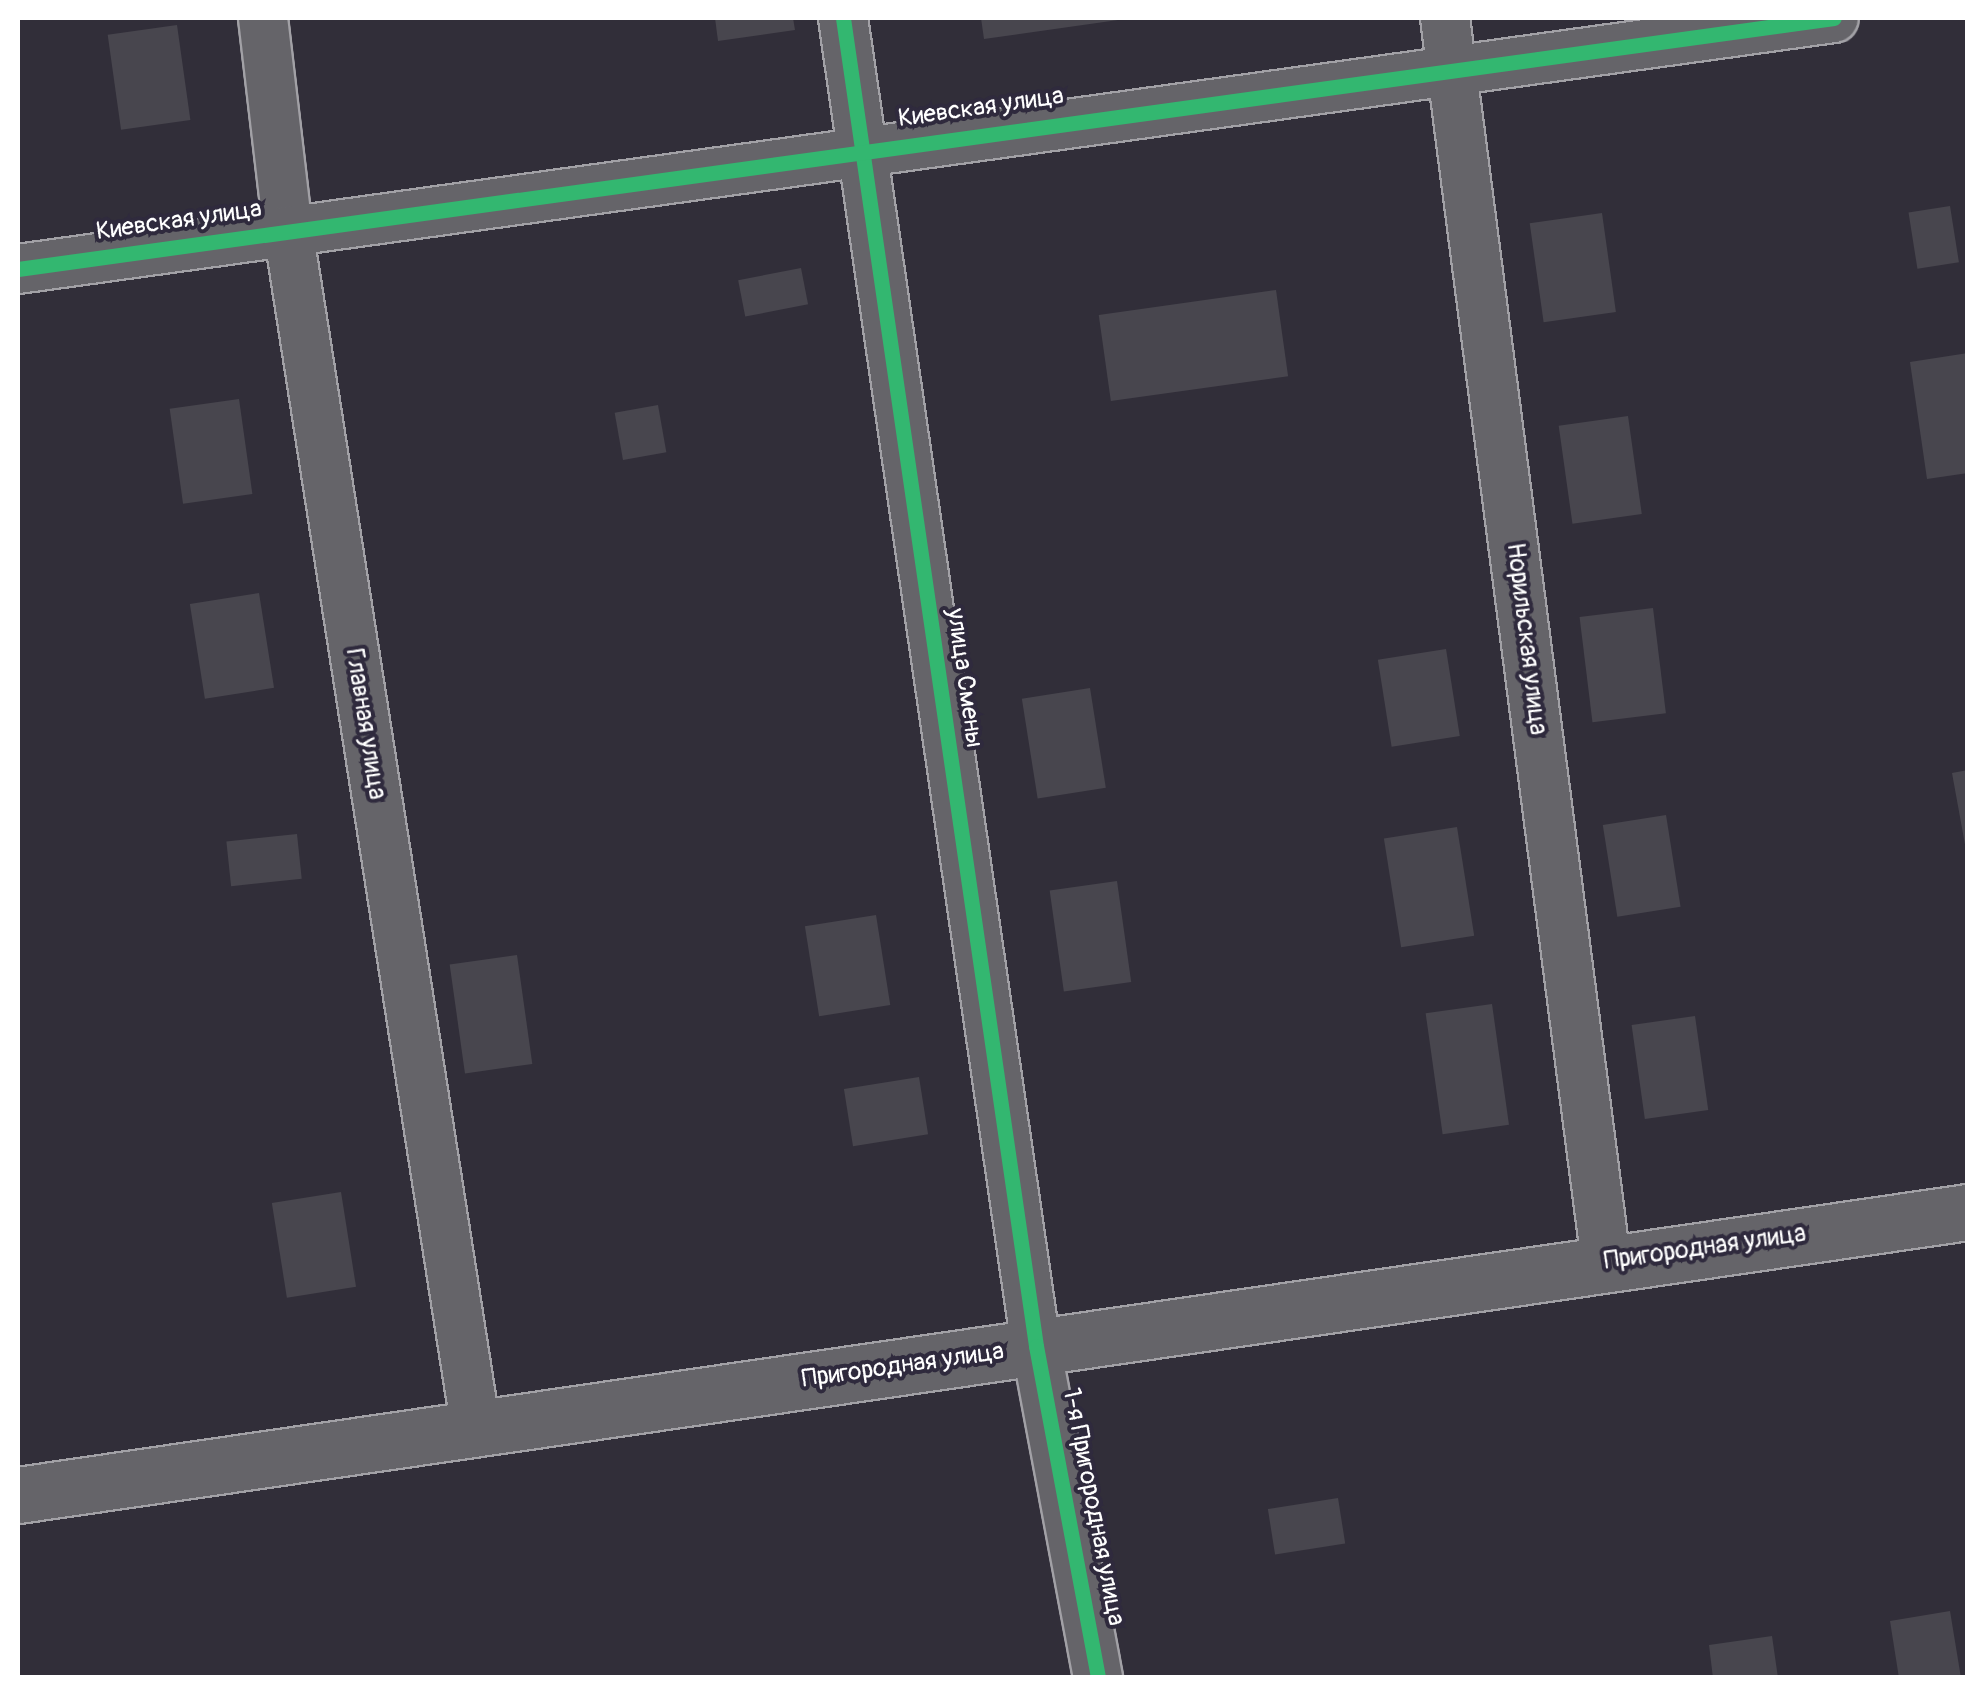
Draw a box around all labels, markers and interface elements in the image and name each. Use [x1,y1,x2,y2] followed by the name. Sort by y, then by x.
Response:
[896,82,1066,134] street label: Киевская улица
[94,195,264,247] street label: Киевская улица
[1499,541,1553,737] street label: Норильская улица
[939,606,989,750] street label: улица Смены
[338,646,392,802] street label: Главная улица
[1602,1219,1808,1277] street label: Пригородная улица
[800,1337,1006,1395] street label: Пригородная улица
[1055,1386,1131,1628] street label: 1-я Пригородная улица

